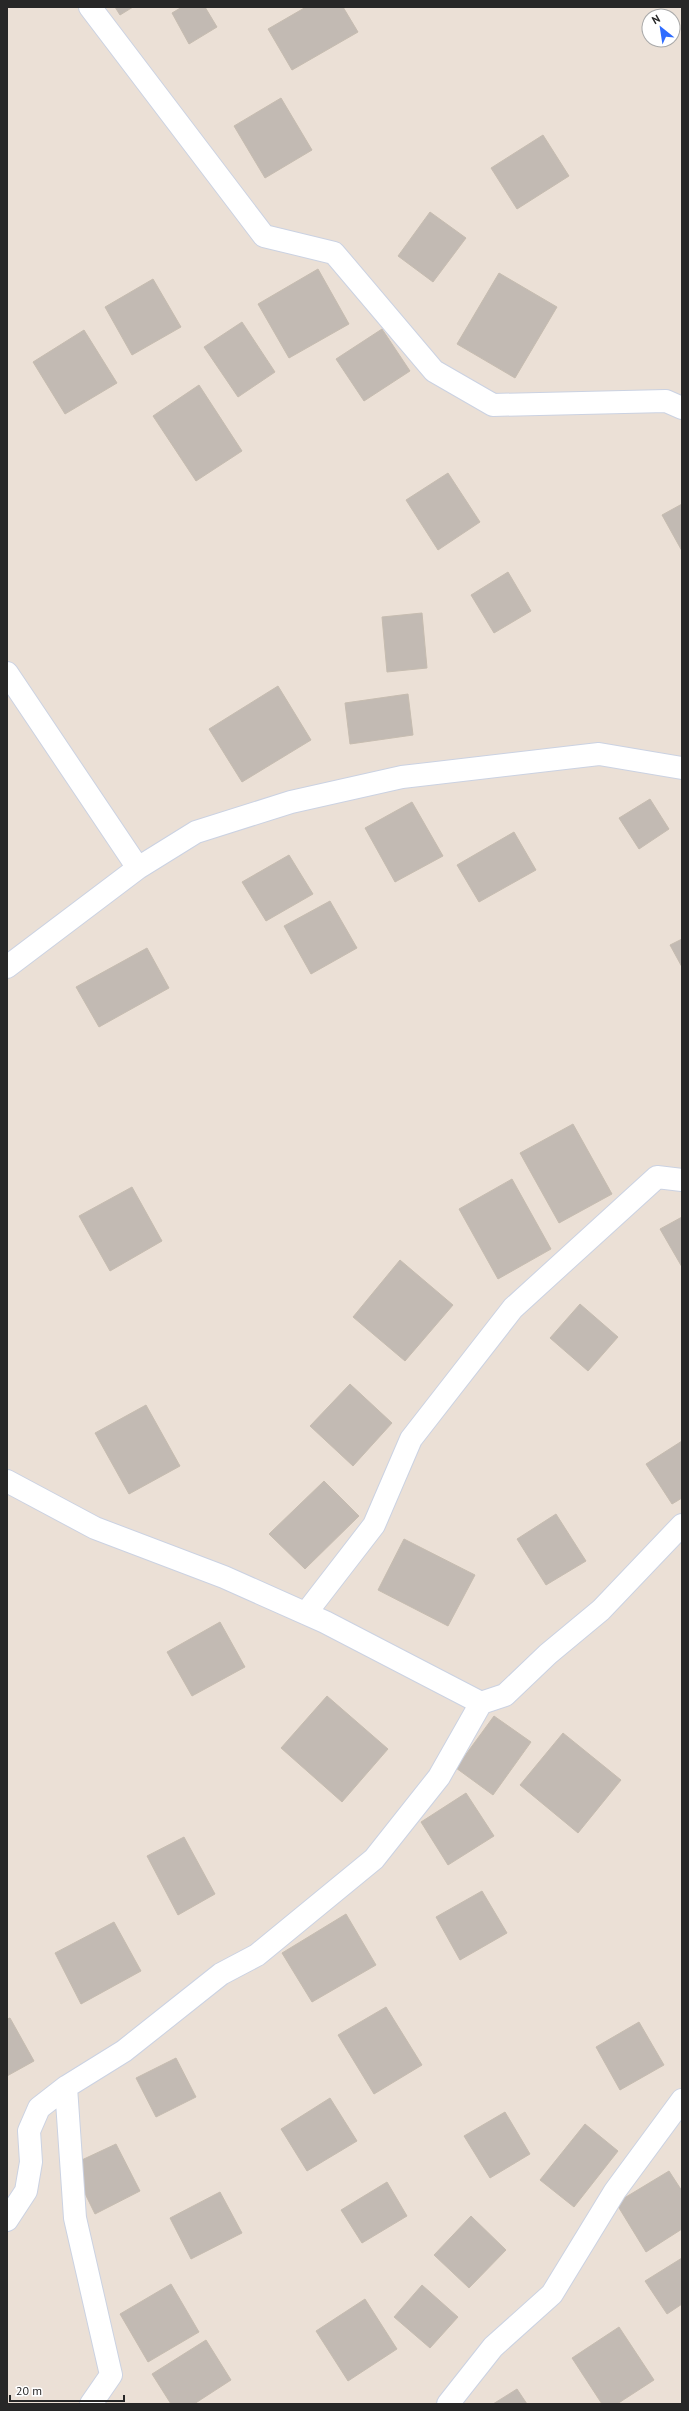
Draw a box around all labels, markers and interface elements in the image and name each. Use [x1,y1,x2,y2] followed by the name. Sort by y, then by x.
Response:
[641,8,681,48] north arrow
[649,11,663,27] text: N
[10,2377,124,2403] scale bar
[16,2383,42,2398] text: 20 m

